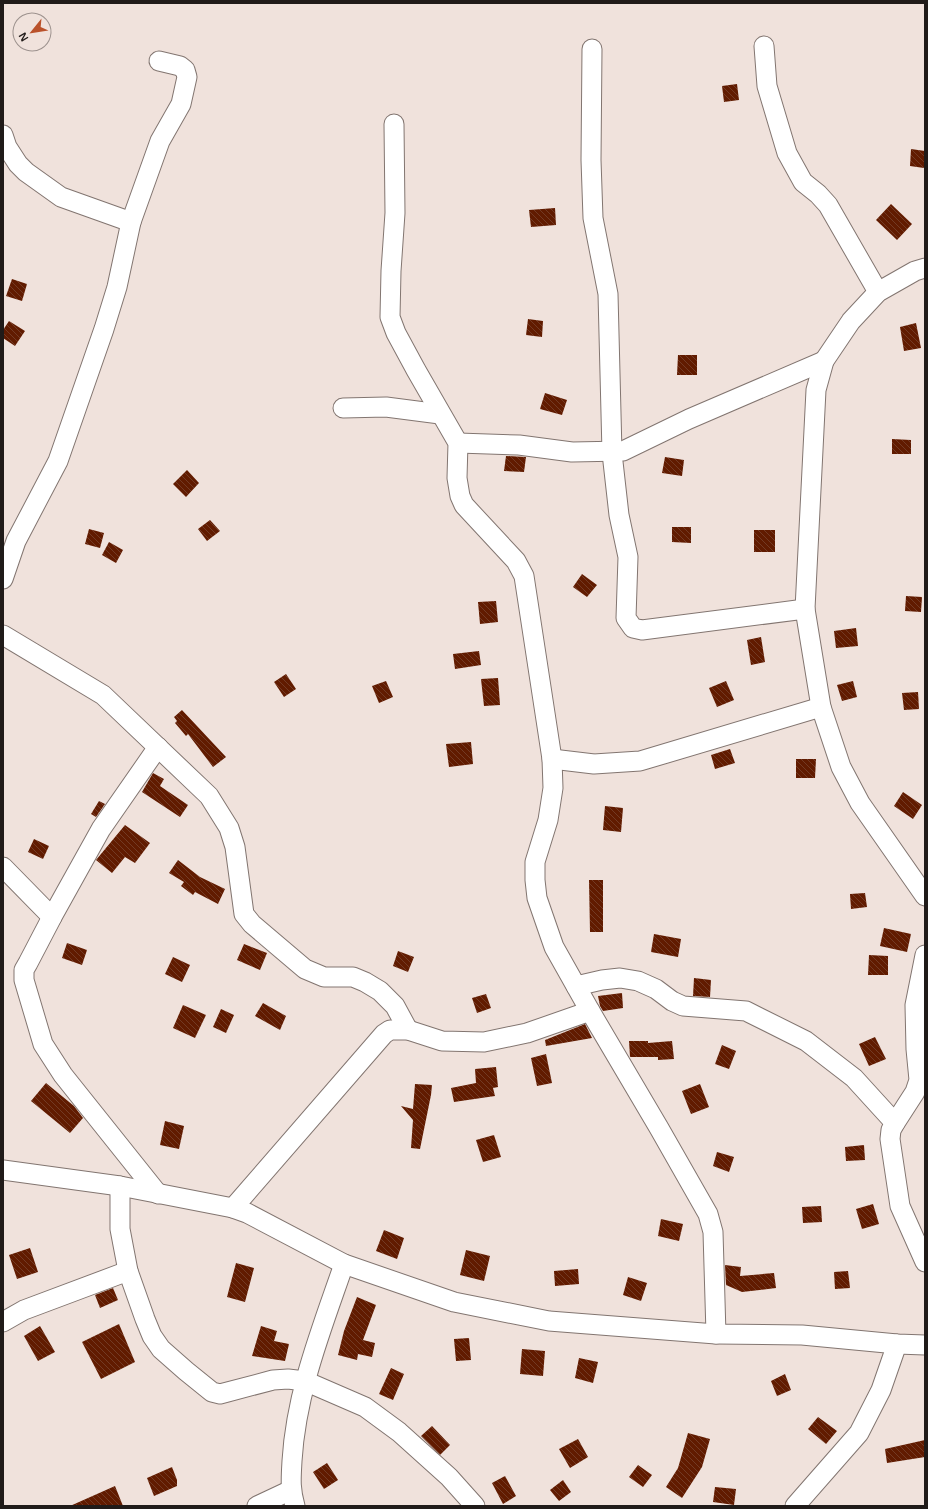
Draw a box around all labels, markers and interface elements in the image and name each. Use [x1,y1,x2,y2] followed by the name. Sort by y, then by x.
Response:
[12,12,52,52] north arrow
[16,31,31,43] text: N

